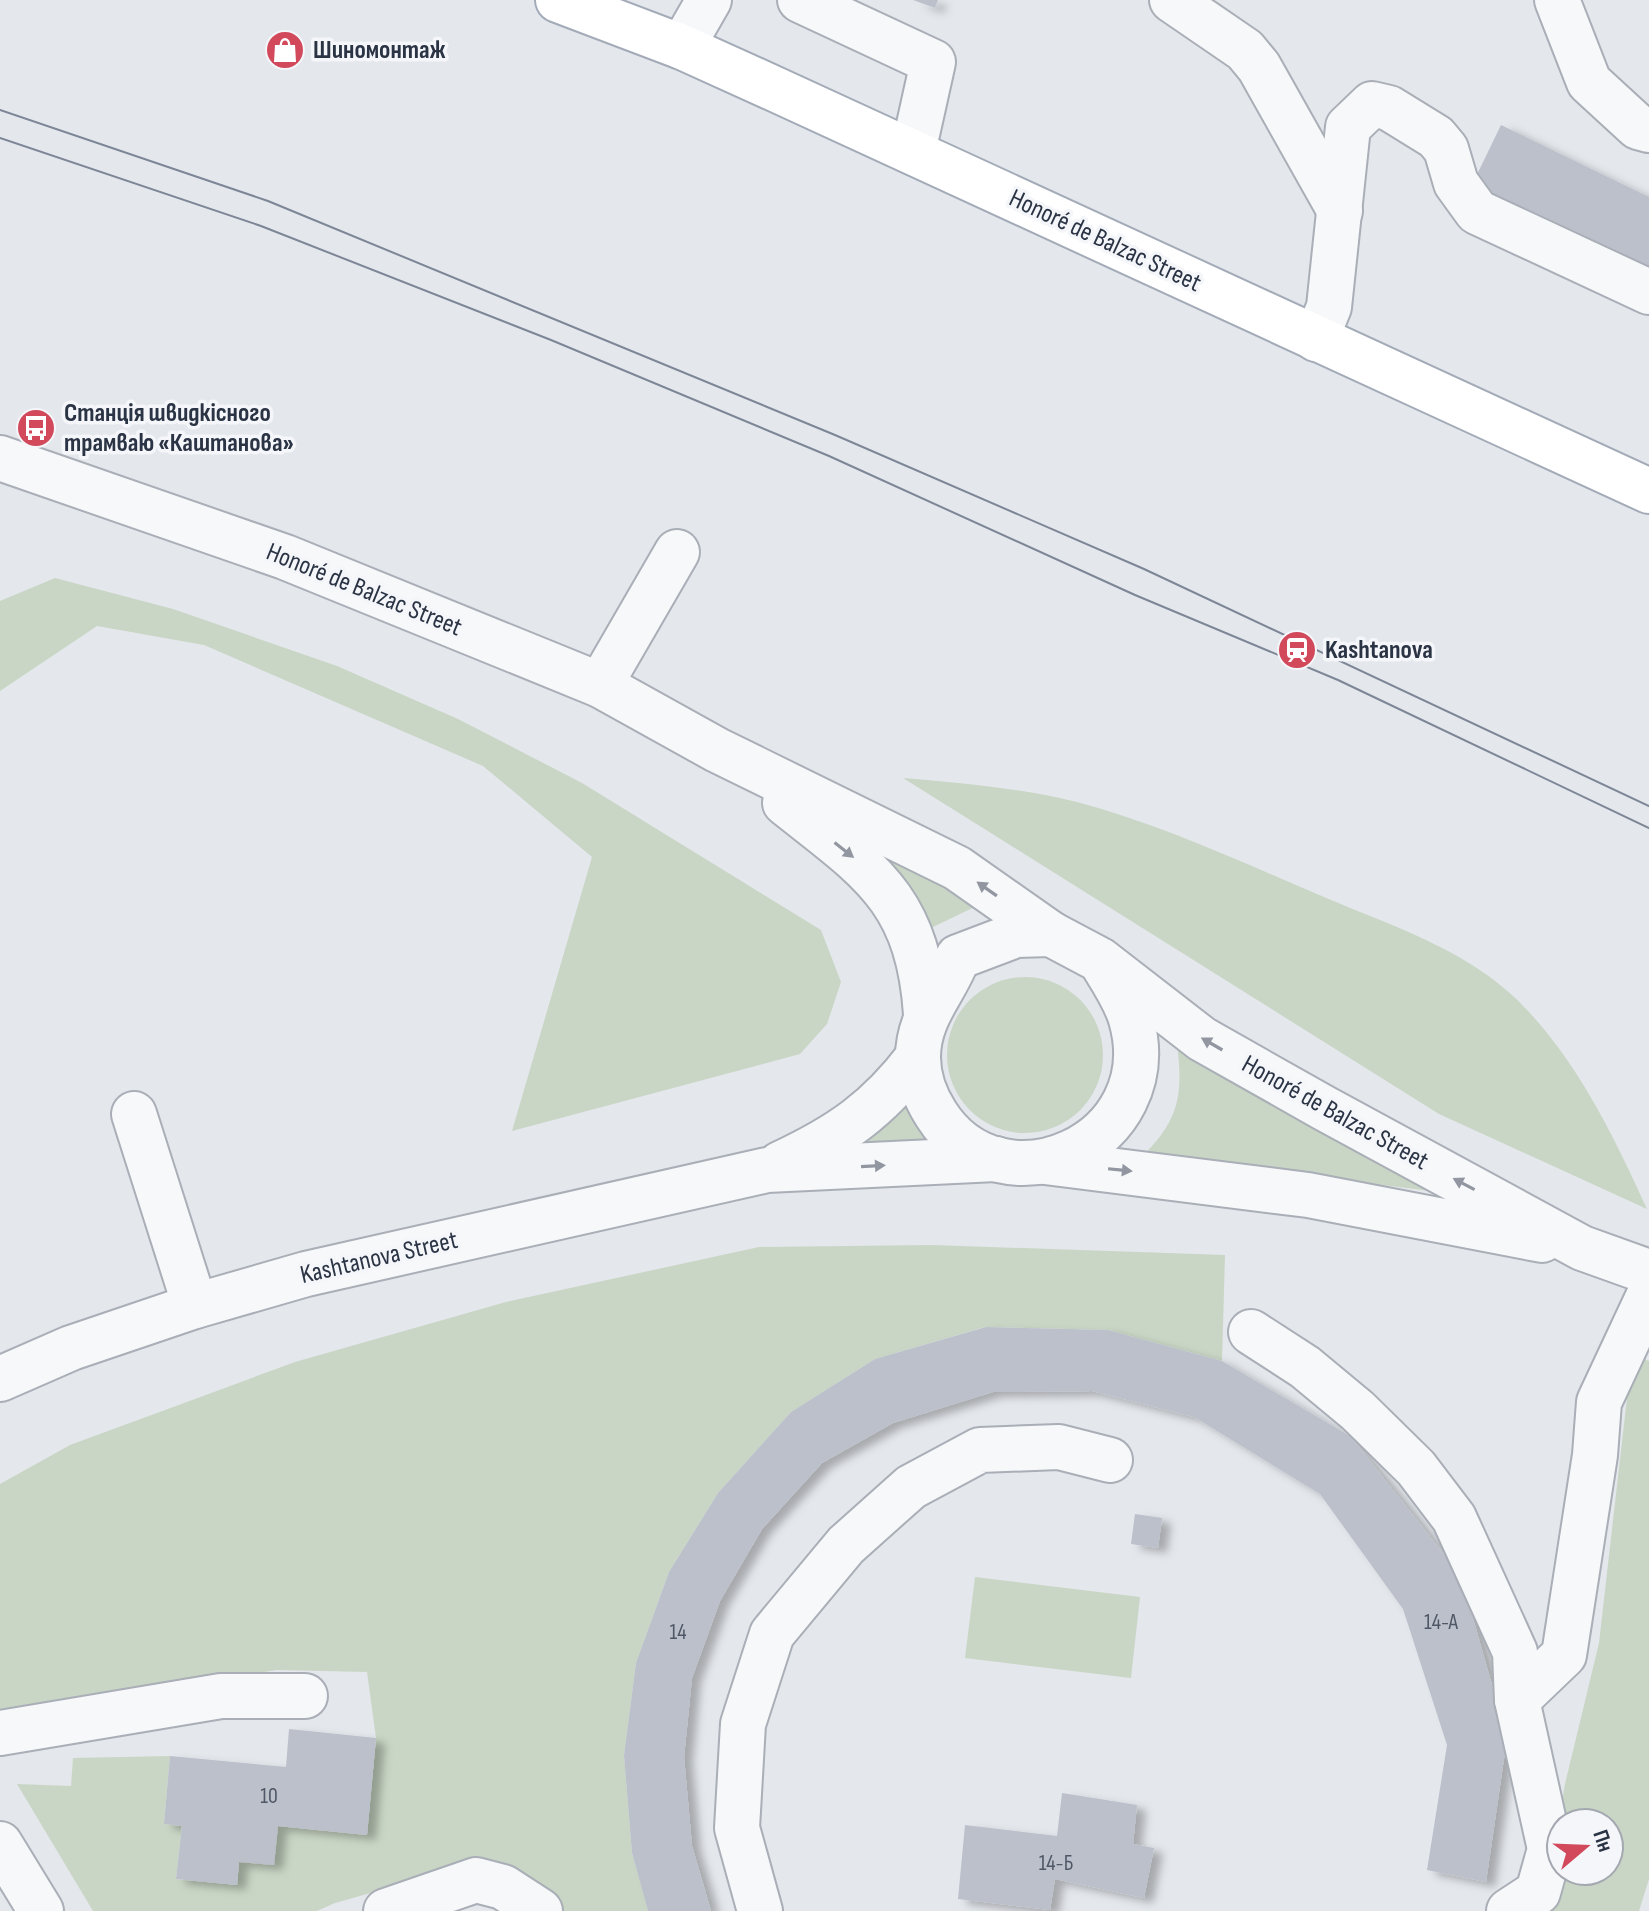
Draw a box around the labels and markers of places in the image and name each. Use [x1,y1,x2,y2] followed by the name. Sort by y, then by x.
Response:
[264,29,306,71] shop icon: Шиномонтаж
[313,35,446,66] place label: Шиномонтаж
[64,398,294,459] place label: Станція швидкісного трамваю «Каштанова»
[15,407,57,449] bus stop icon: Станція швидкісного трамваю «Каштанова»
[1276,629,1318,671] station icon: Kashtanova
[1325,635,1433,666] place label: Kashtanova

